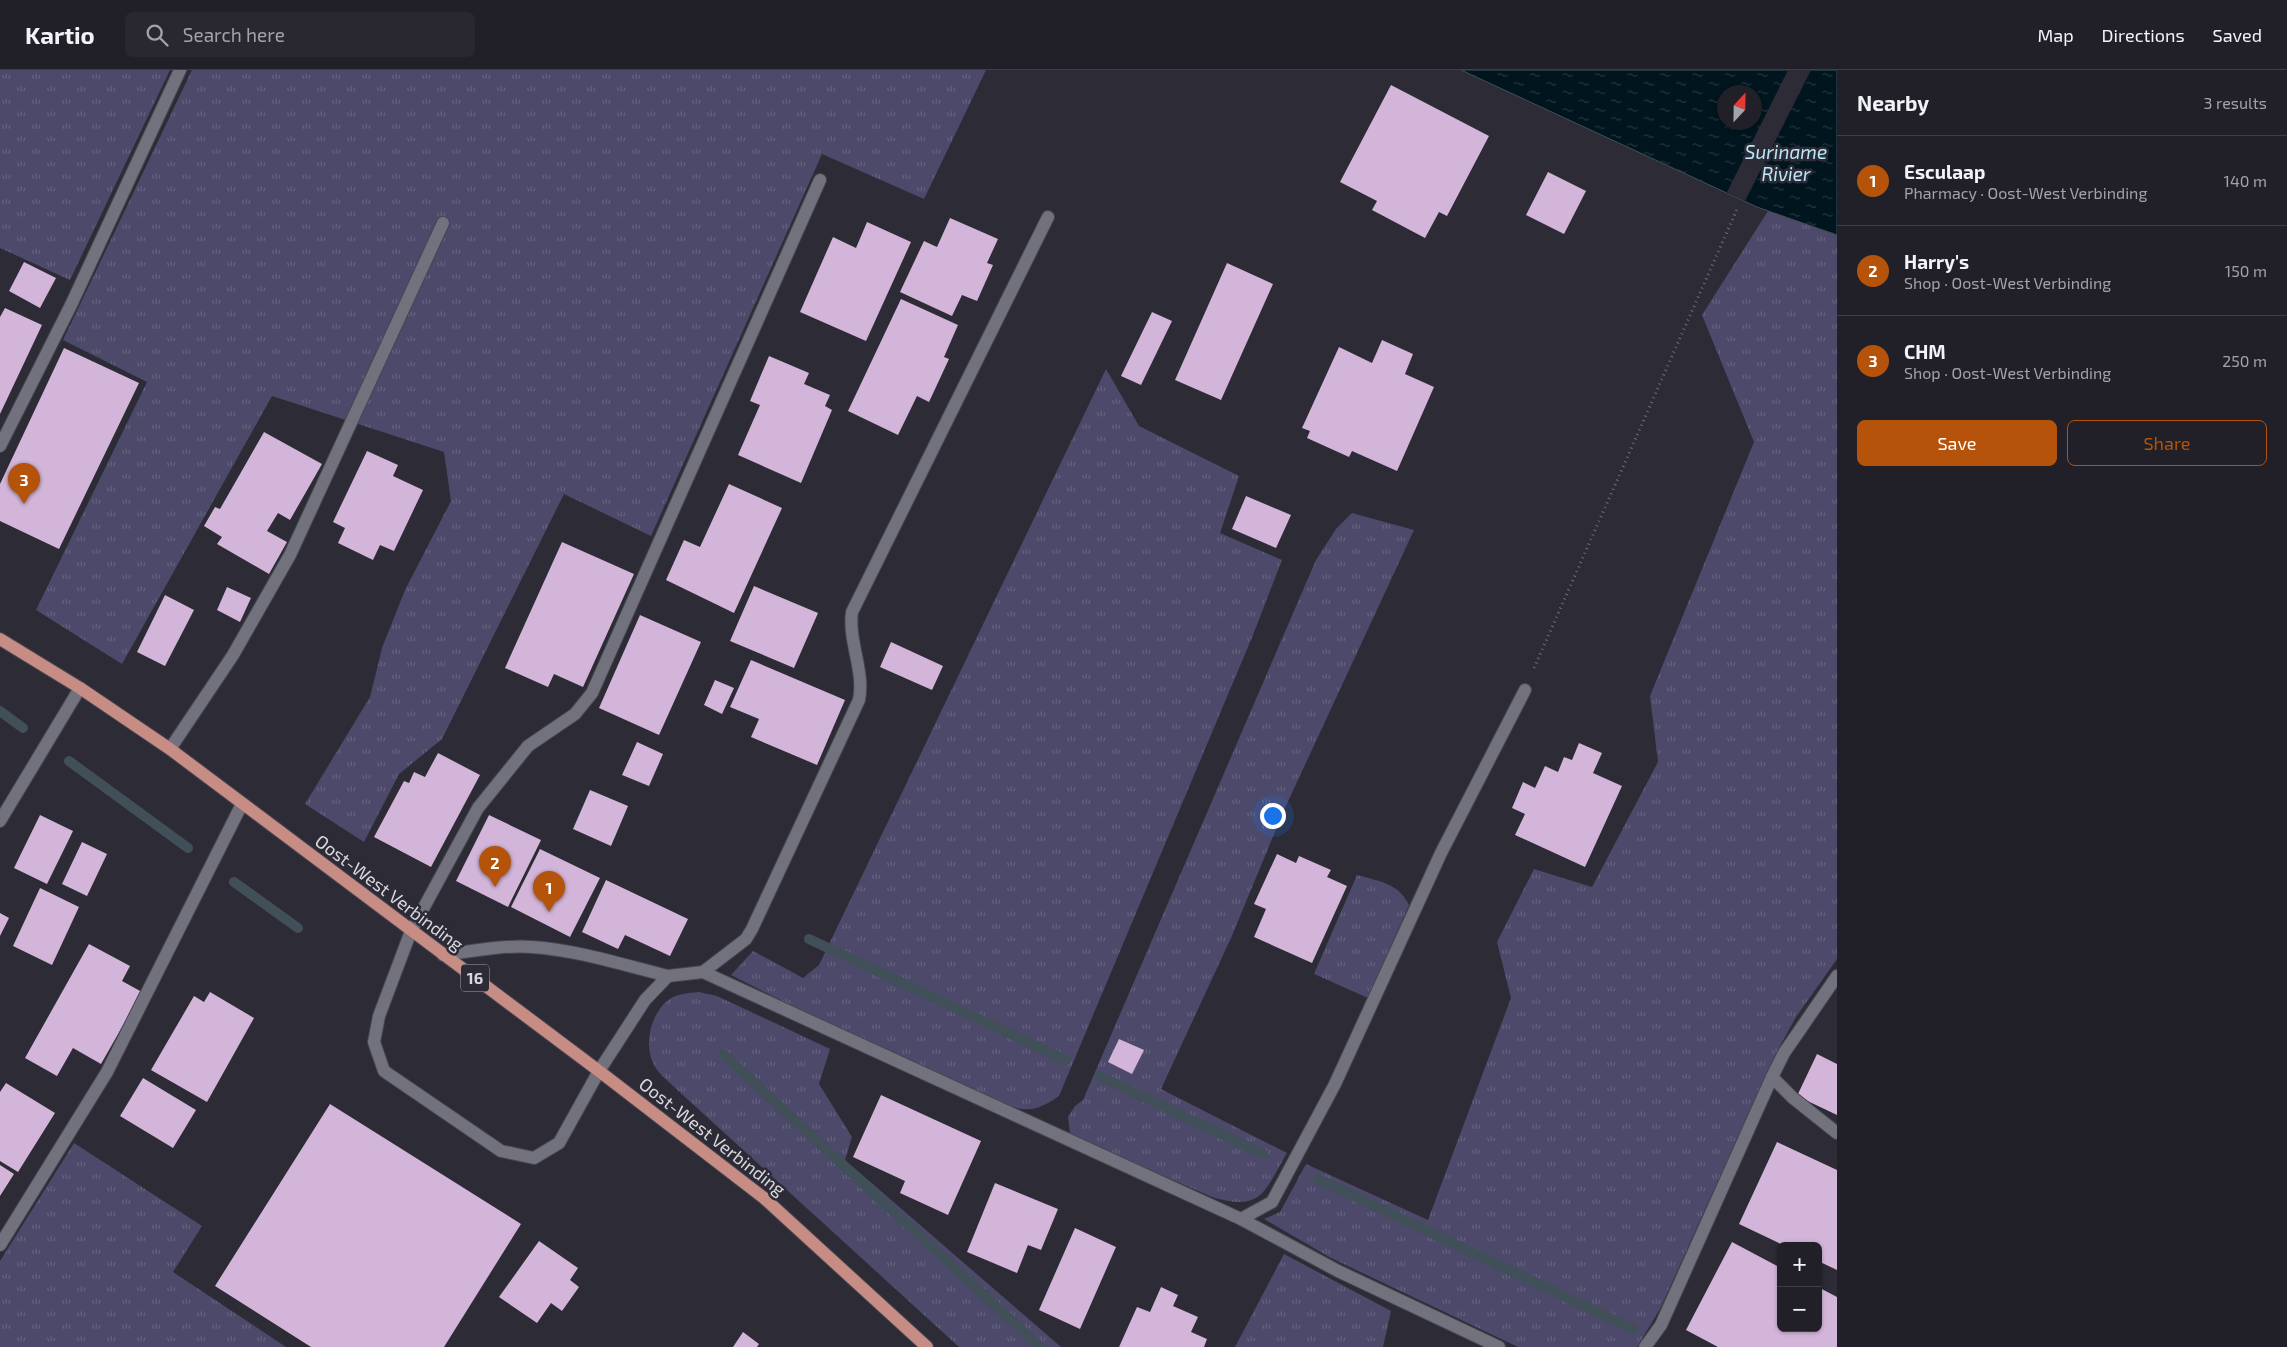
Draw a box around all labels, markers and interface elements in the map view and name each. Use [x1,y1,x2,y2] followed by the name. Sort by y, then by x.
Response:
[125,12,475,57] search box
[25,20,95,49] text: Kartio
[143,21,171,49] icon: search
[183,23,285,46] text: Search here
[2037,24,2074,46] text: Map
[2102,24,2185,46] text: Directions
[2213,24,2262,46] text: Saved
[1717,85,1762,130] north arrow
[1857,90,1929,115] text: Nearby
[2204,93,2267,112] text: 3 results
[1745,140,1827,185] water label: Suriname Rivier
[1904,160,1985,183] text: Esculaap
[1870,171,1876,190] text: 1
[2224,171,2267,190] text: 140 m
[1904,183,2147,202] text: Pharmacy · Oost-West Verbinding
[1904,250,1969,273] text: Harry's
[1868,261,1878,280] text: 2
[2225,261,2267,280] text: 150 m
[1904,273,2111,292] text: Shop · Oost-West Verbinding
[1904,340,1946,363] text: CHM
[1868,351,1878,370] text: 3
[2222,351,2267,370] text: 250 m
[1904,363,2111,382] text: Shop · Oost-West Verbinding
[1857,420,2057,466] button: Save
[2067,420,2267,466] button: Share
[8,463,40,504] pin: 3
[1260,803,1286,829] your location
[311,829,468,955] street label: Oost-West Verbinding
[479,846,511,887] pin: 2
[533,871,565,912] pin: 1
[461,964,489,991] road number: 16
[635,1072,790,1200] street label: Oost-West Verbinding
[1777,1242,1822,1332] map controls
[1777,1242,1822,1287] button: +
[1777,1287,1822,1332] button: −

